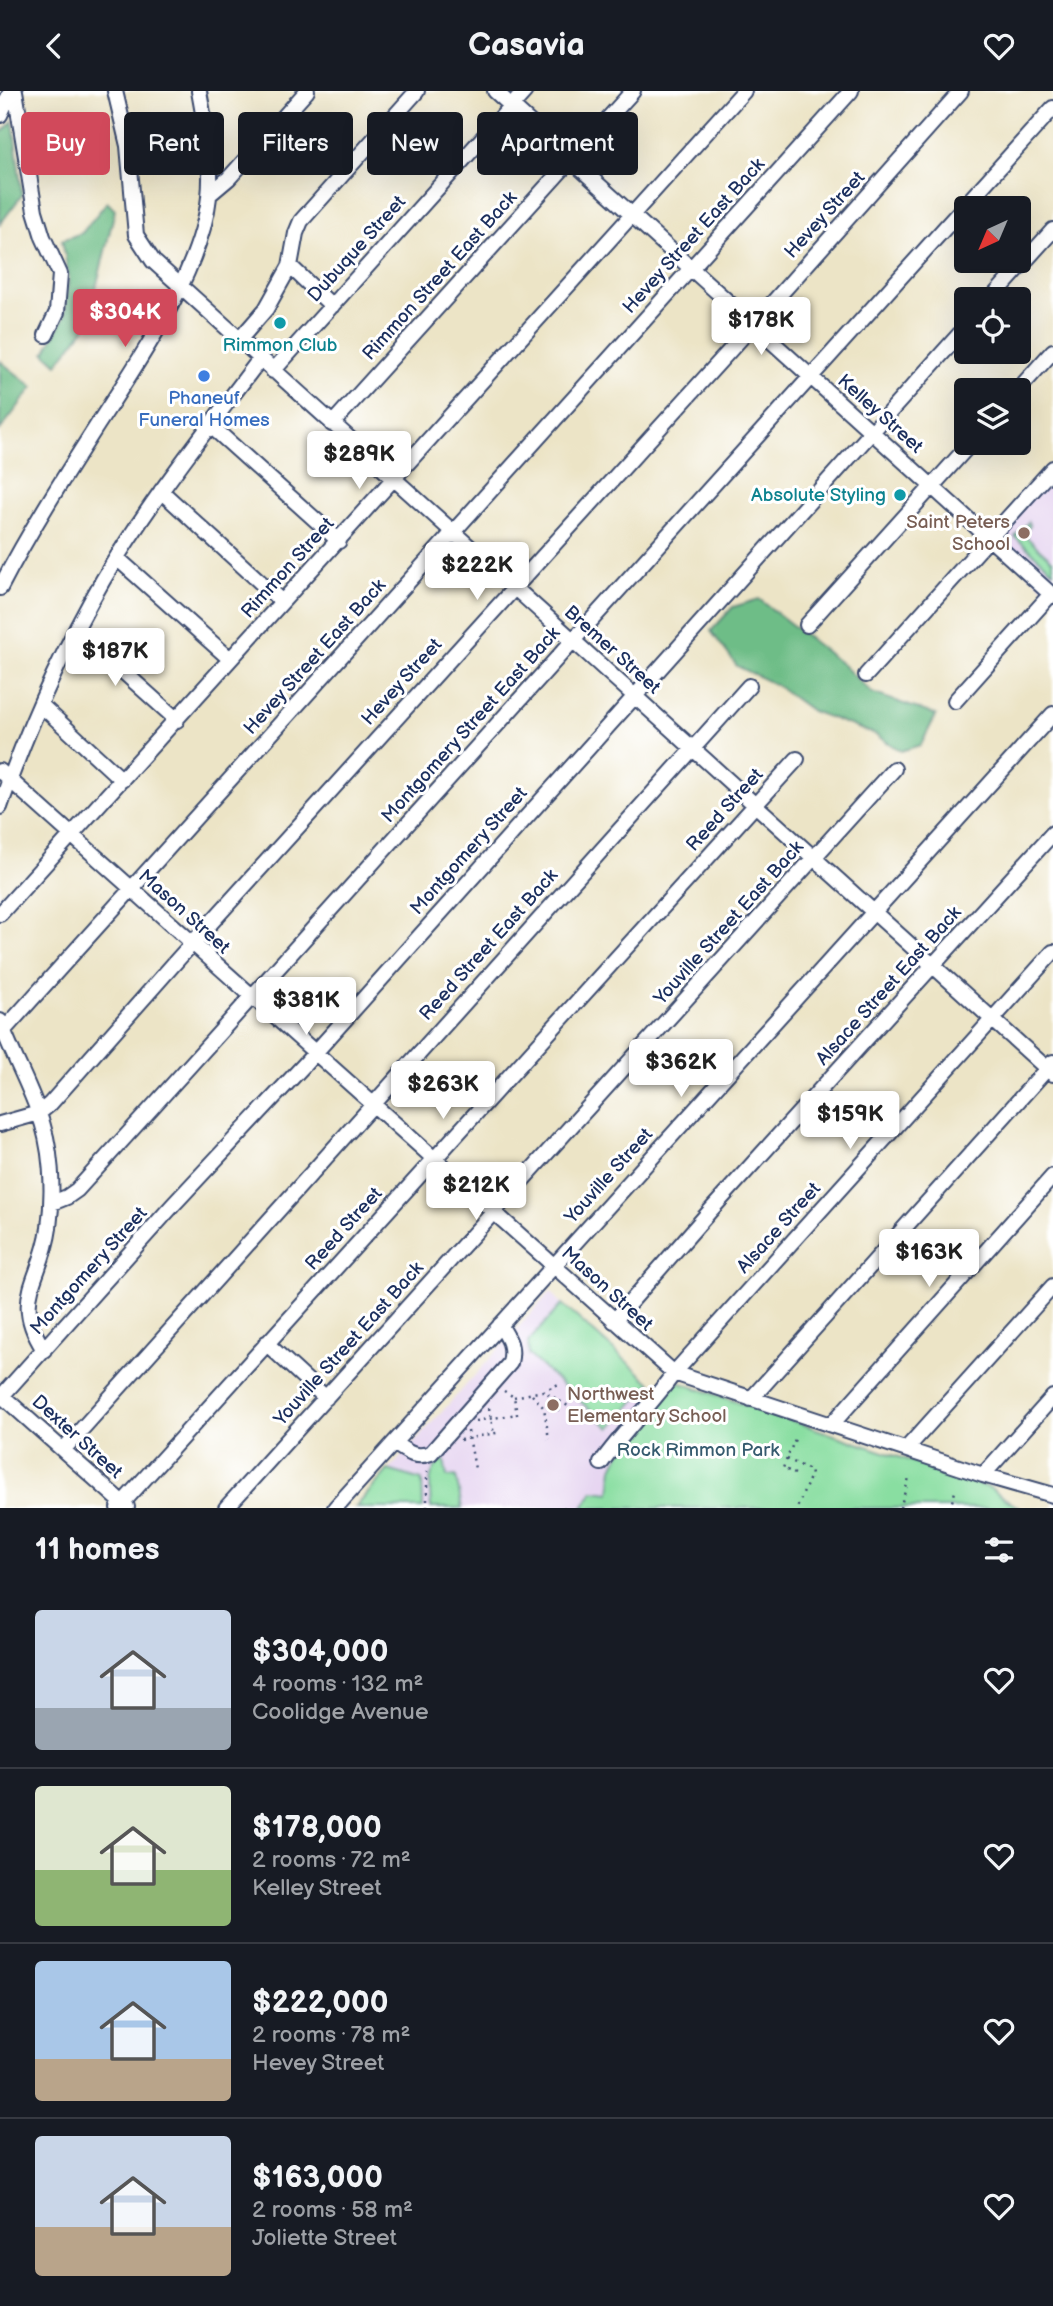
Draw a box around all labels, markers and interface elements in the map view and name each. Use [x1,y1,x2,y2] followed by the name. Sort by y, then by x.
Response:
[468,26,585,65] text: Casavia
[35,27,73,65] icon: back
[980,27,1018,65] icon: heart
[21,112,110,175] chip: Buy
[124,112,224,175] chip: Rent
[238,112,353,175] chip: Filters
[367,112,463,175] chip: New
[477,112,638,175] chip: Apartment
[618,153,770,318] street label: Hevey Street East Back
[780,167,870,263] street label: Hevey Street
[358,186,523,365] street label: Rimmon Street East Back
[303,191,411,307] street label: Dubuque Street
[954,196,1031,273] north arrow
[954,196,1031,455] map controls
[954,287,1031,364] button: locate
[76,289,174,349] pin: $304K
[712,297,810,357] pin: $178K
[89,298,161,326] text: $304K
[728,306,795,334] text: $178K
[272,315,288,331] marker: Rimmon Club
[222,334,338,357] place label: Rimmon Club
[196,368,212,384] marker: Phaneuf Funeral Homes
[833,370,928,458] street label: Kelley Street
[954,378,1031,455] button: layers
[138,387,270,432] place label: Phaneuf Funeral Homes
[310,431,408,491] pin: $289K
[323,440,395,468] text: $289K
[751,484,886,507] place label: Absolute Styling
[892,487,908,503] marker: Absolute Styling
[906,511,1010,556] place label: Saint Peters School
[237,513,339,623] street label: Rimmon Street
[1016,525,1032,541] marker: Saint Peters School
[428,543,526,602] pin: $222K
[441,551,513,579] text: $222K
[239,574,391,739] street label: Hevey Street East Back
[559,601,665,699] street label: Bremer Street
[377,622,566,828] street label: Montgomery Street East Back
[66,629,164,688] pin: $187K
[357,634,447,730] street label: Hevey Street
[82,637,149,665] text: $187K
[682,764,768,856] street label: Reed Street
[406,782,533,920] street label: Montgomery Street
[649,836,809,1010] street label: Youville Street East Back
[415,864,564,1025] street label: Reed Street East Back
[134,865,235,959] street label: Mason Street
[811,901,967,1070] street label: Alsace Street East Back
[257,977,355,1037] pin: $381K
[272,986,340,1014] text: $381K
[632,1039,730,1099] pin: $362K
[645,1048,717,1076] text: $362K
[394,1061,492,1121] pin: $263K
[407,1070,479,1098] text: $263K
[801,1091,899,1151] pin: $159K
[816,1100,884,1128] text: $159K
[559,1123,658,1229] street label: Youville Street
[427,1163,525,1222] pin: $212K
[442,1171,510,1199] text: $212K
[732,1178,826,1278] street label: Alsace Street
[301,1183,387,1275] street label: Reed Street
[26,1202,153,1340] street label: Montgomery Street
[880,1229,978,1289] pin: $163K
[895,1238,963,1266] text: $163K
[557,1242,658,1336] street label: Mason Street
[269,1257,429,1431] street label: Youville Street East Back
[567,1383,726,1428] place label: Northwest Elementary School
[27,1390,127,1484] street label: Dexter Street
[545,1397,561,1413] marker: Northwest Elementary School
[617,1439,780,1462] park label: Rock Rimmon Park
[980,1531,1018,1569] icon: filters
[35,1532,159,1568] text: 11 homes
[252,1634,388,1670] text: $304,000
[91,1638,175,1722] icon: home
[980,1661,1018,1699] icon: heart
[252,1670,423,1698] text: 4 rooms · 132 m²
[252,1698,429,1726] text: Coolidge Avenue
[252,1810,382,1846] text: $178,000
[91,1814,175,1898] icon: home
[980,1837,1018,1875] icon: heart
[252,1846,411,1874] text: 2 rooms · 72 m²
[252,1874,382,1902] text: Kelley Street
[252,1985,388,2021] text: $222,000
[91,1989,175,2073] icon: home
[980,2012,1018,2050] icon: heart
[252,2021,410,2049] text: 2 rooms · 78 m²
[252,2049,384,2077] text: Hevey Street
[252,2160,383,2196] text: $163,000
[91,2164,175,2248] icon: home
[980,2187,1018,2225] icon: heart
[252,2196,413,2224] text: 2 rooms · 58 m²
[252,2224,397,2252] text: Joliette Street

